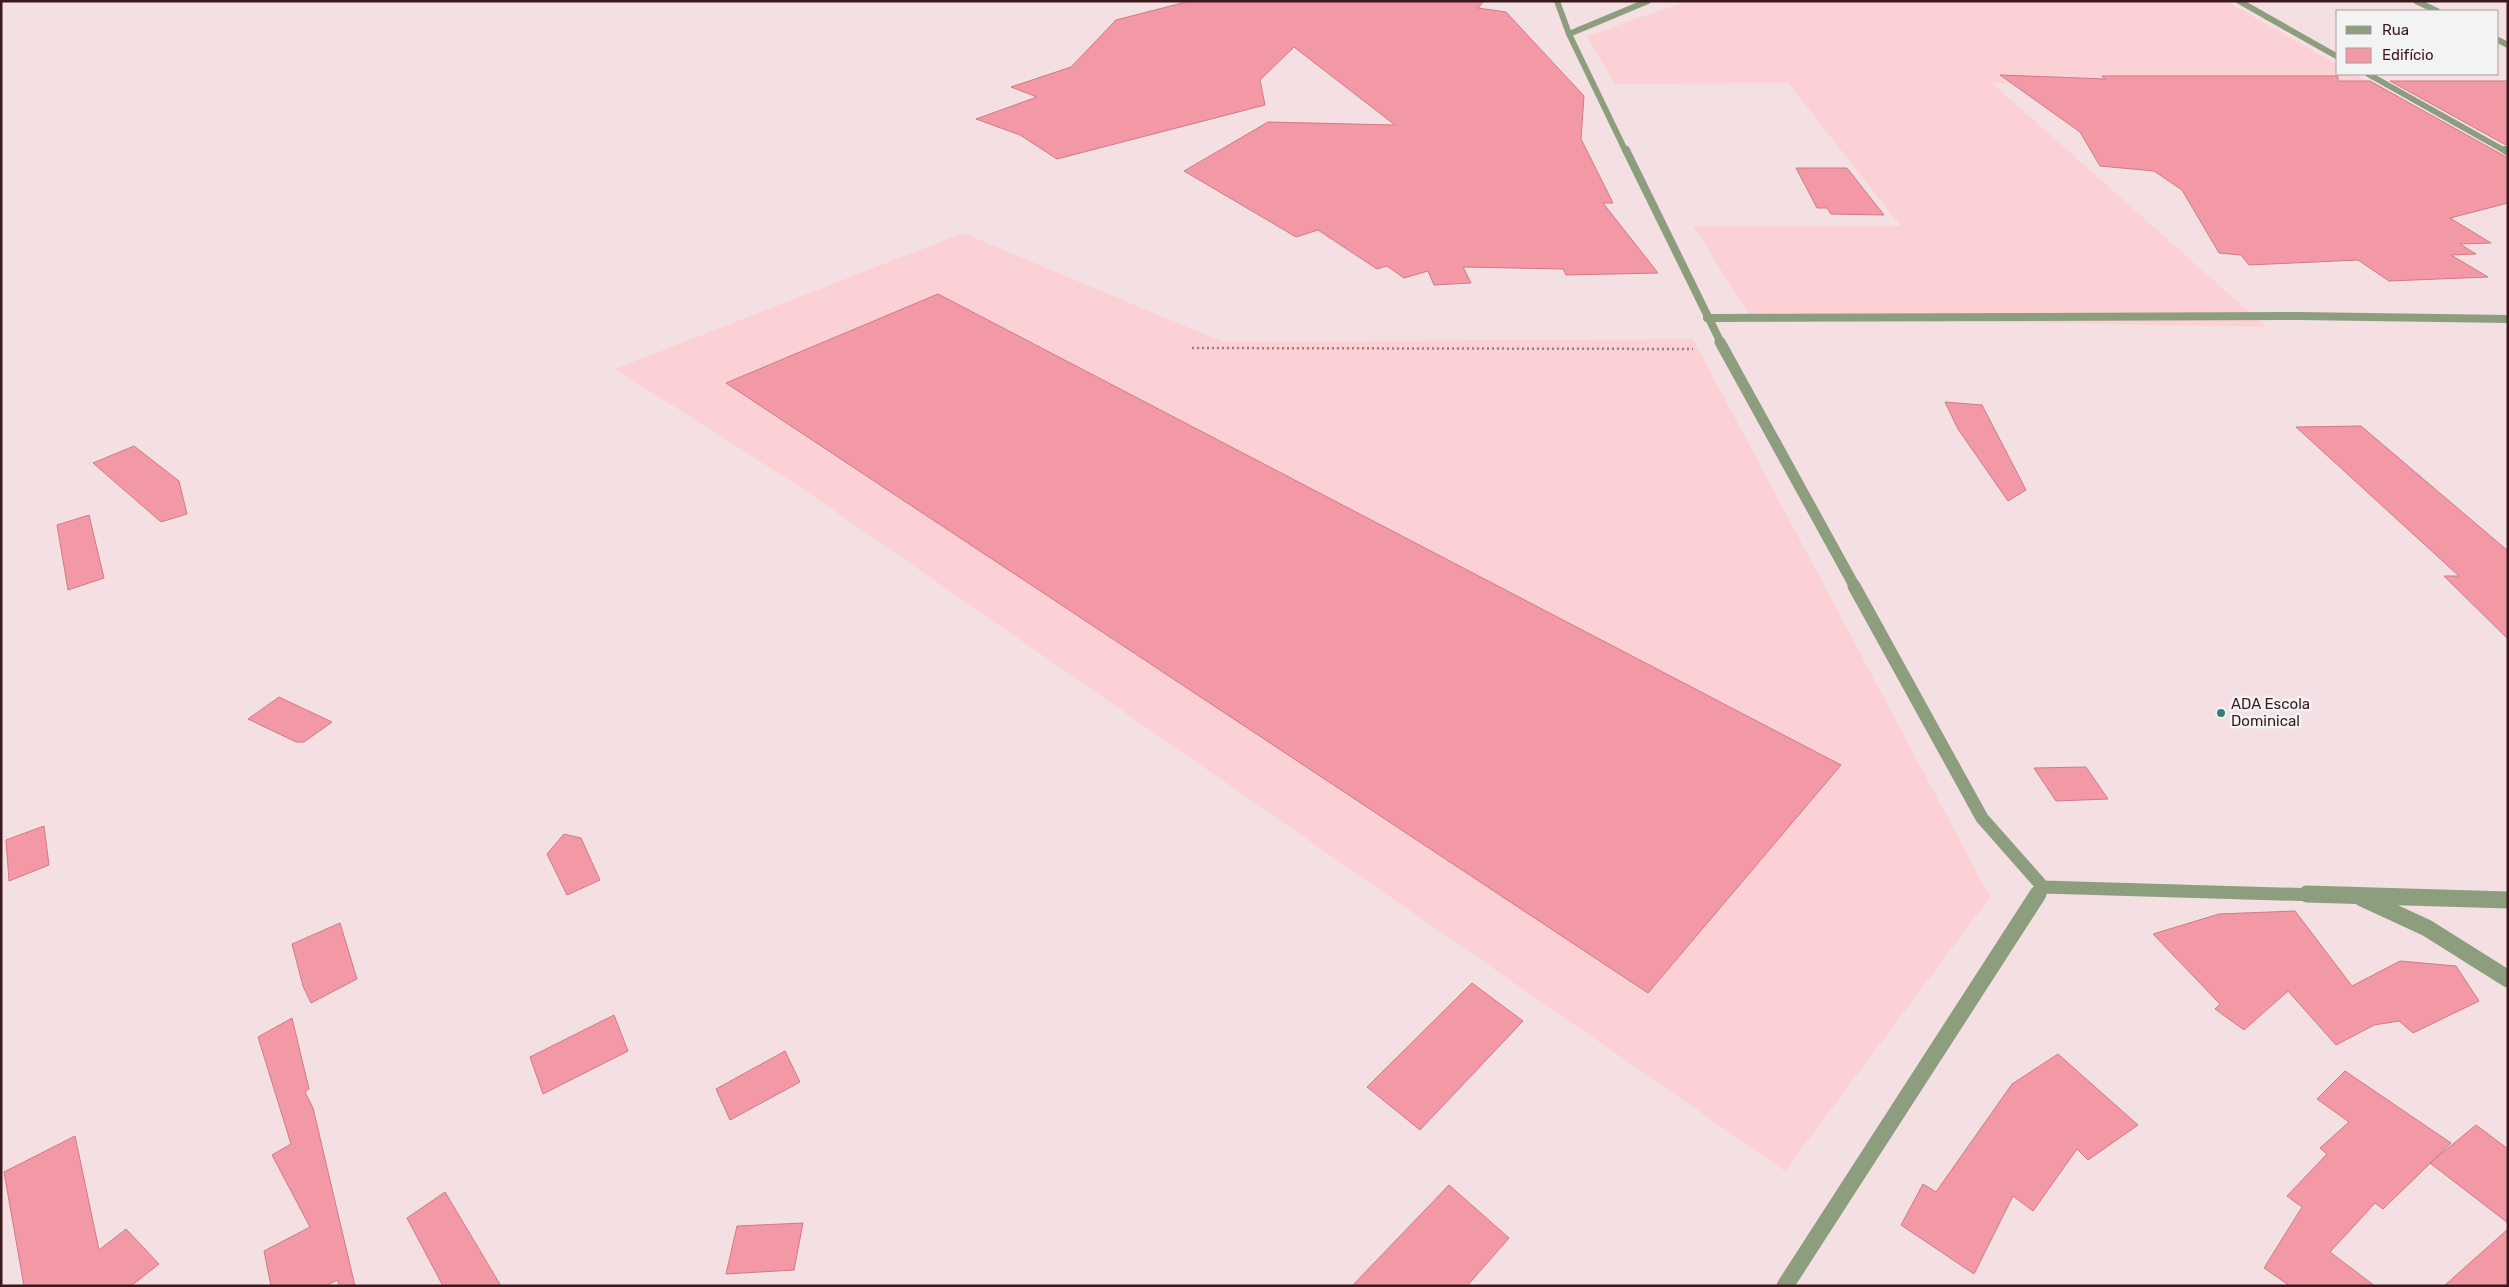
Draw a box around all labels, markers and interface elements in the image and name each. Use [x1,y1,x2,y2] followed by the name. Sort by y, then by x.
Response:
[2336,10,2499,75] legend
[2382,21,2409,39] text: Rua
[2382,46,2434,64] text: Edifício
[2231,695,2310,730] place label: ADA Escola Dominical
[2215,707,2227,719] marker: ADA Escola Dominical

